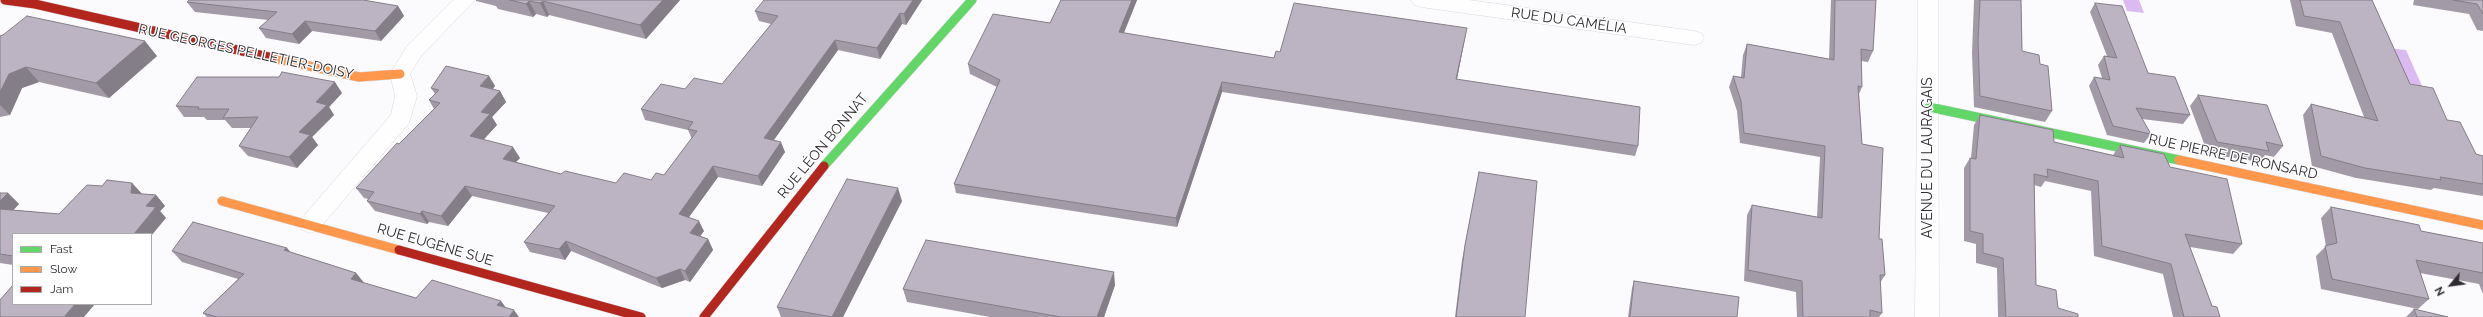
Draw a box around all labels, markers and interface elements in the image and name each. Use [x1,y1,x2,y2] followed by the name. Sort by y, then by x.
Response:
[1510,5,1628,37] street label: RUE DU CAMÉLIA
[137,21,355,83] street label: RUE GEORGES PELLETIER-DOISY
[1920,77,1936,239] street label: AVENUE DU LAURAGAIS
[774,90,872,202] street label: RUE LÉON BONNAT
[2147,131,2319,183] street label: RUE PIERRE DE RONSARD
[375,220,495,270] street label: RUE EUGÈNE SUE
[12,233,152,305] legend
[50,242,73,256] text: Fast
[50,262,77,276] text: Slow
[2431,265,2471,305] north arrow
[50,282,73,296] text: Jam
[2432,284,2448,298] text: N

